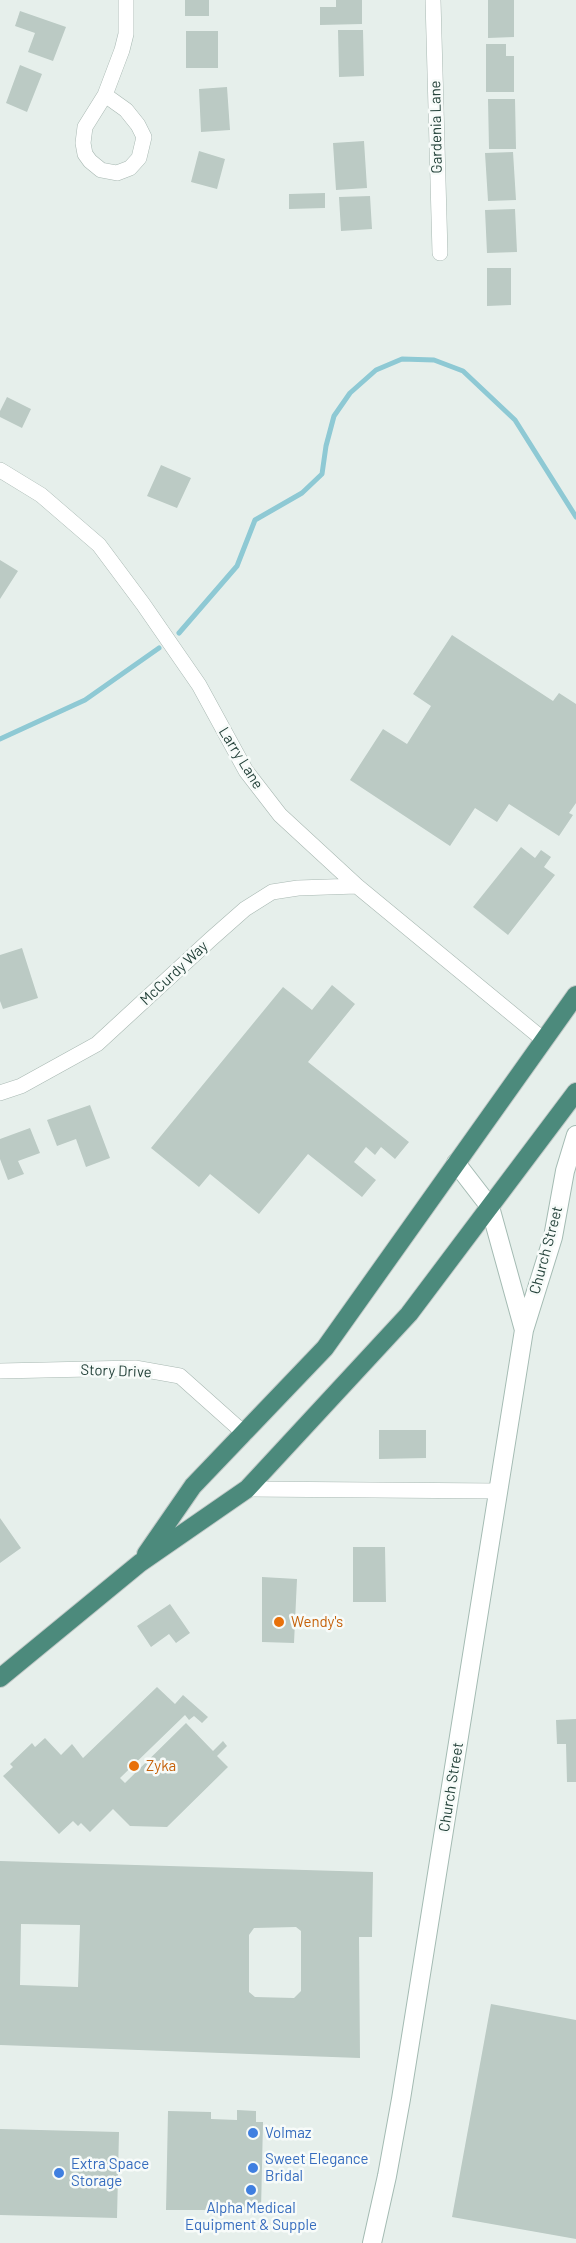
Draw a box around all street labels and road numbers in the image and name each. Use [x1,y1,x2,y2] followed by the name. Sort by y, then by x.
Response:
[426,80,446,174] street label: Gardenia Lane
[215,724,267,792] street label: Larry Lane
[136,937,212,1009] street label: McCurdy Way
[526,1204,566,1296] street label: Church Street
[80,1361,152,1381] street label: Story Drive
[435,1741,467,1833] street label: Church Street

